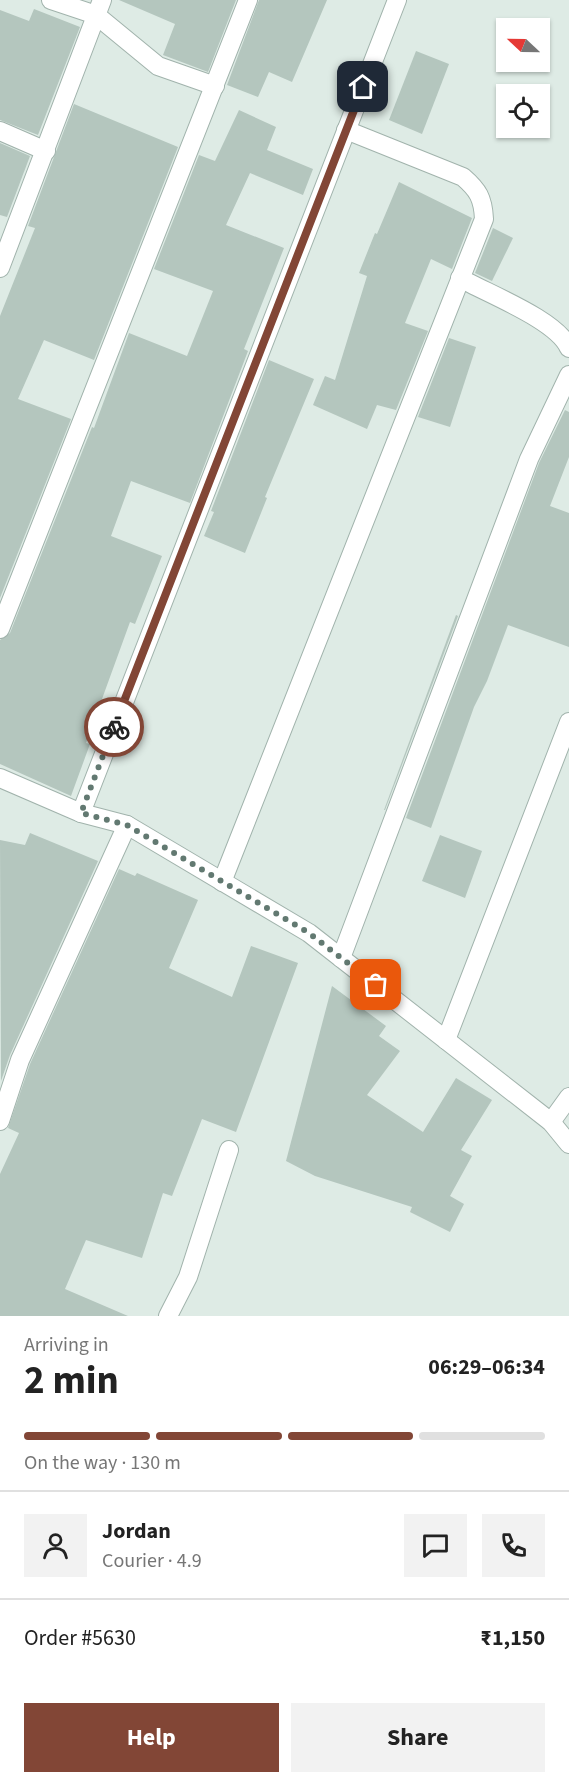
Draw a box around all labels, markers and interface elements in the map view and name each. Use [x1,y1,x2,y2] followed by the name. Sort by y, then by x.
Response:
[496,18,550,72] north arrow
[496,18,550,138] map controls
[337,61,388,112] pin
[346,70,379,103] icon: home
[496,84,550,138] button: locate
[84,697,144,757] courier
[98,711,131,744] icon: bike
[350,959,401,1010] pin
[359,968,392,1001] icon: bag
[24,1331,109,1359] text: Arriving in
[428,1351,545,1383] text: 06:29–06:34
[24,1353,119,1409] text: 2 min
[24,1449,181,1477] text: On the way · 130 m
[24,1514,87,1577] button: person
[404,1514,467,1577] button: chat
[482,1514,545,1577] button: phone
[102,1515,171,1547] text: Jordan
[102,1547,202,1575] text: Courier · 4.9
[24,1622,136,1654] text: Order #5630
[480,1622,545,1654] text: ₹1,150
[24,1703,279,1772] button: Help
[291,1703,545,1772] button: Share

